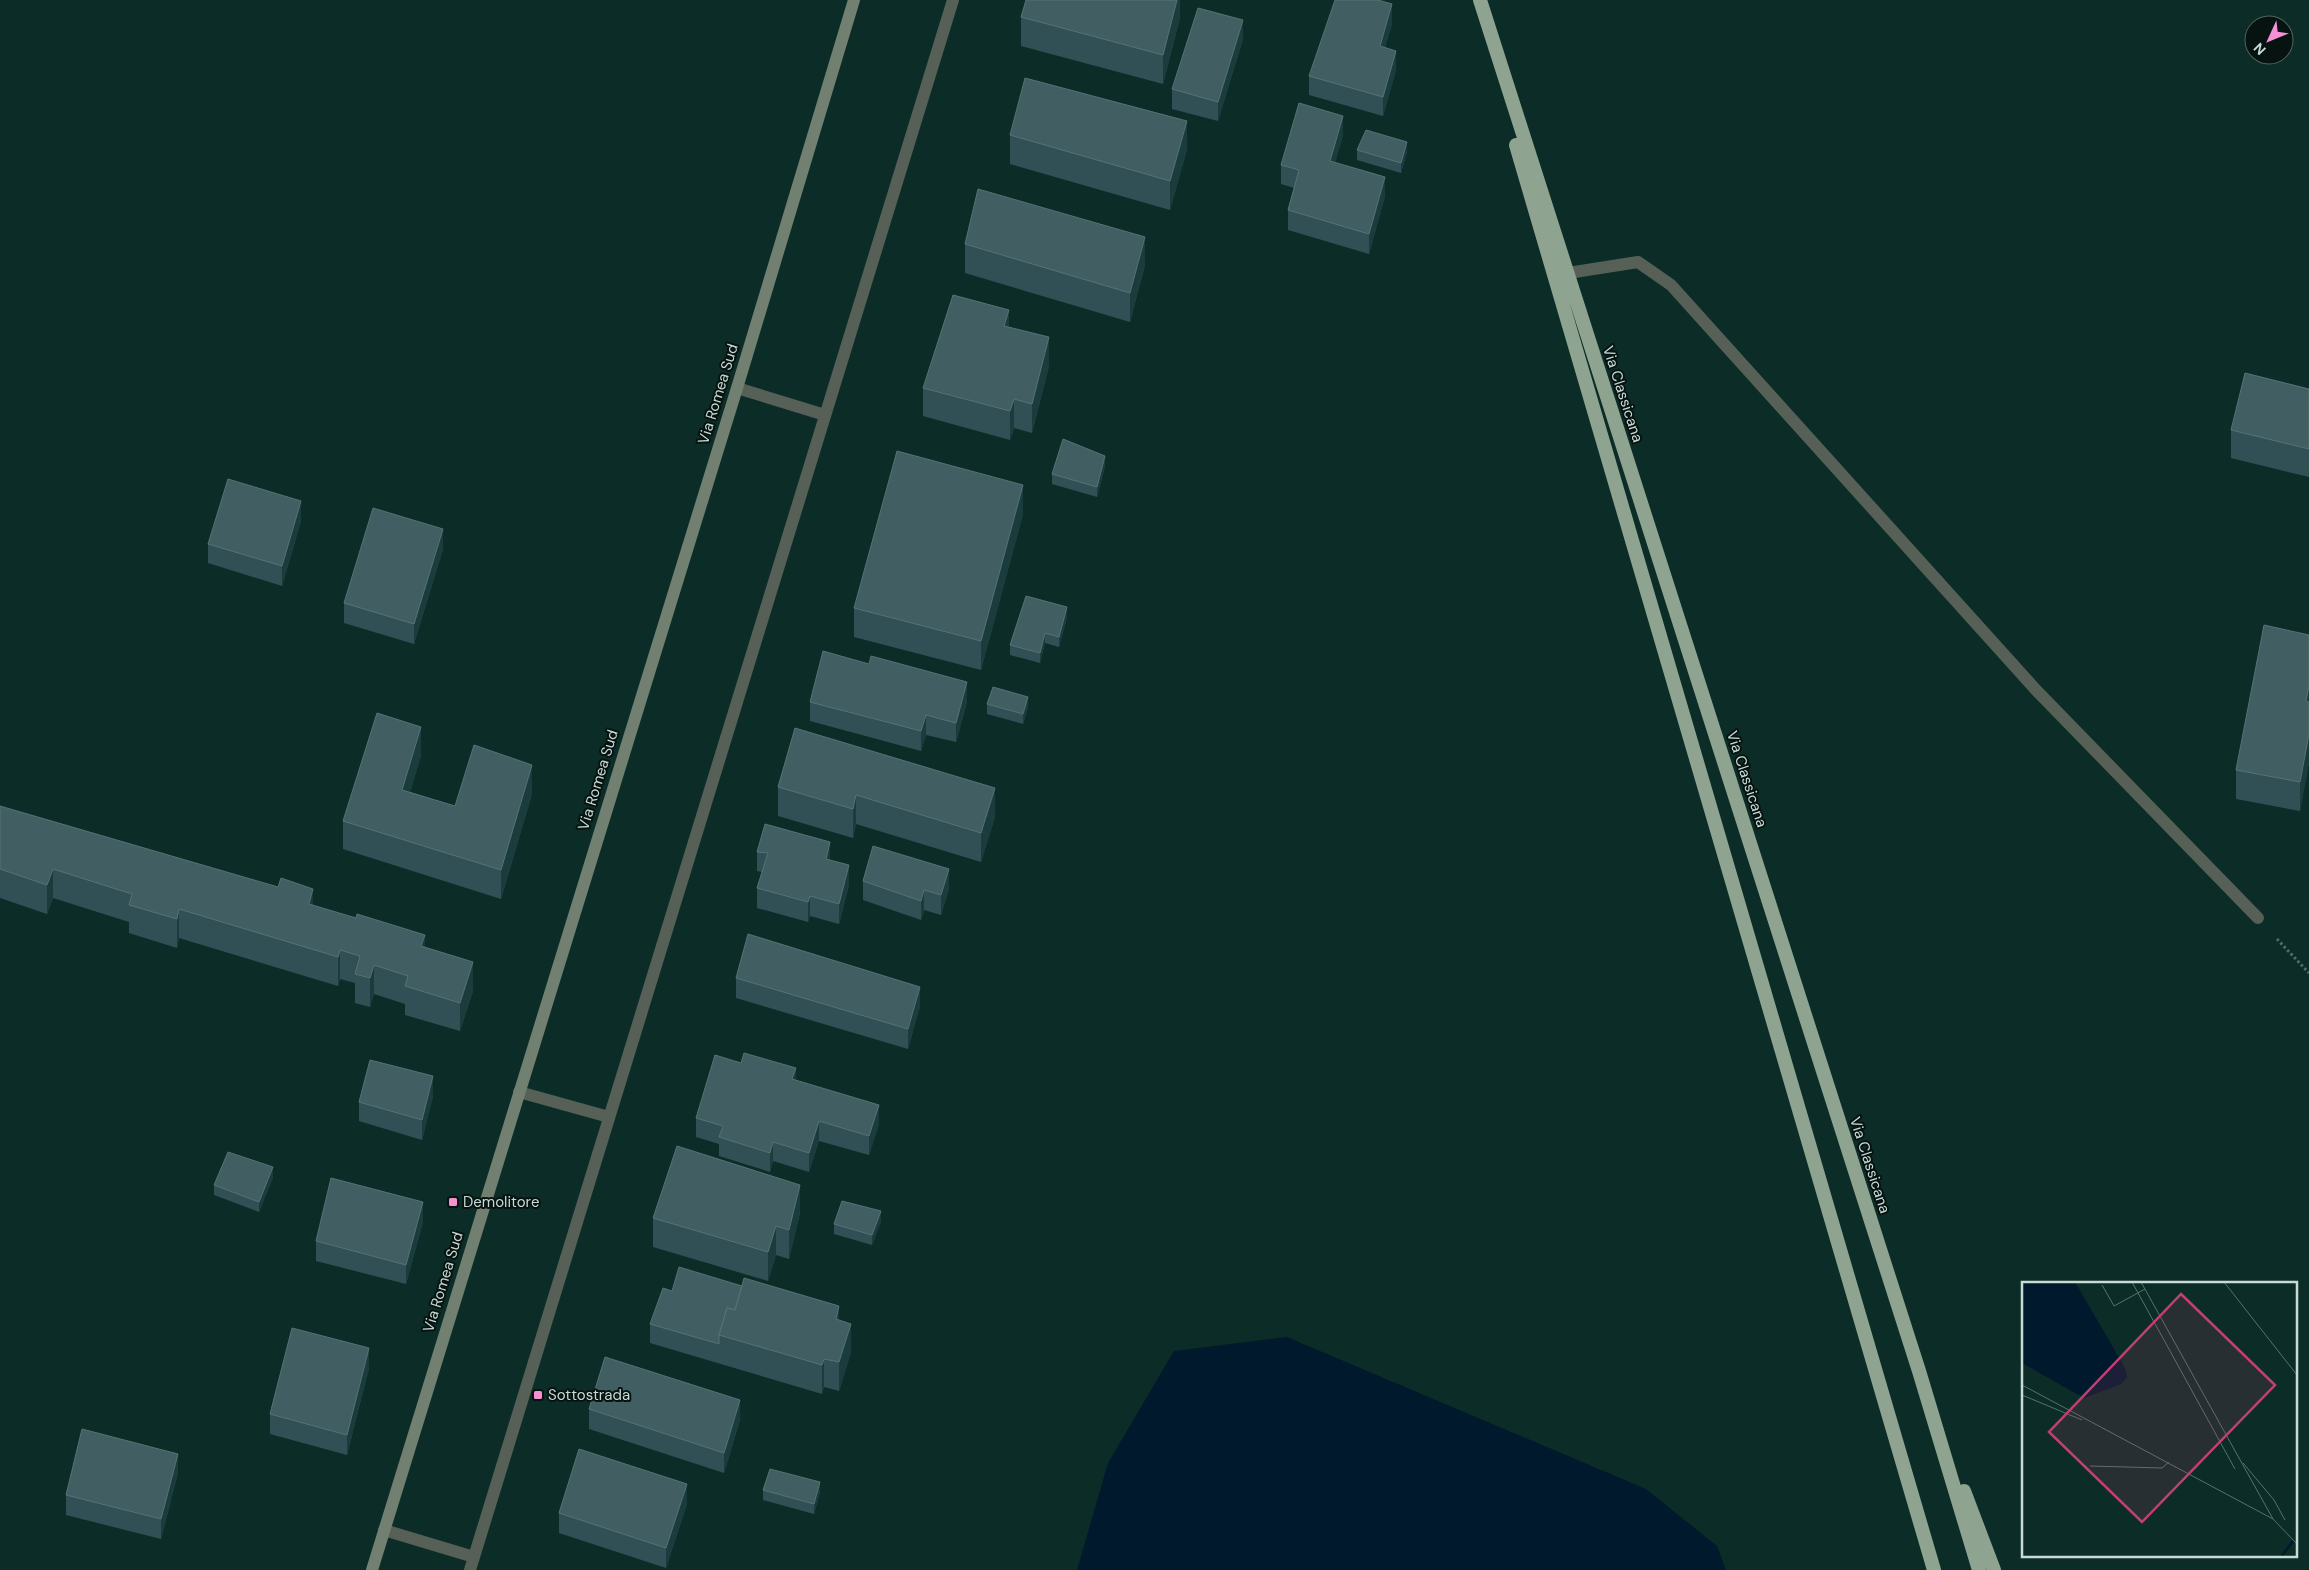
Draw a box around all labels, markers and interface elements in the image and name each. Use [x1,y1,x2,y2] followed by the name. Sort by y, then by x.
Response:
[2244,15,2294,65] north arrow
[2250,39,2270,59] text: N
[693,341,743,447] street label: Via Romea Sud
[1598,343,1648,445] street label: Via Classicana
[573,727,623,833] street label: Via Romea Sud
[1722,728,1772,830] street label: Via Classicana
[1845,1114,1895,1216] street label: Via Classicana
[463,1192,539,1212] place label: Demolitore
[447,1196,459,1208] marker: Demolitore
[418,1229,468,1335] street label: Via Romea Sud
[2022,1282,2296,1558] inset map
[548,1385,630,1405] place label: Sottostrada
[532,1389,544,1401] marker: Sottostrada

